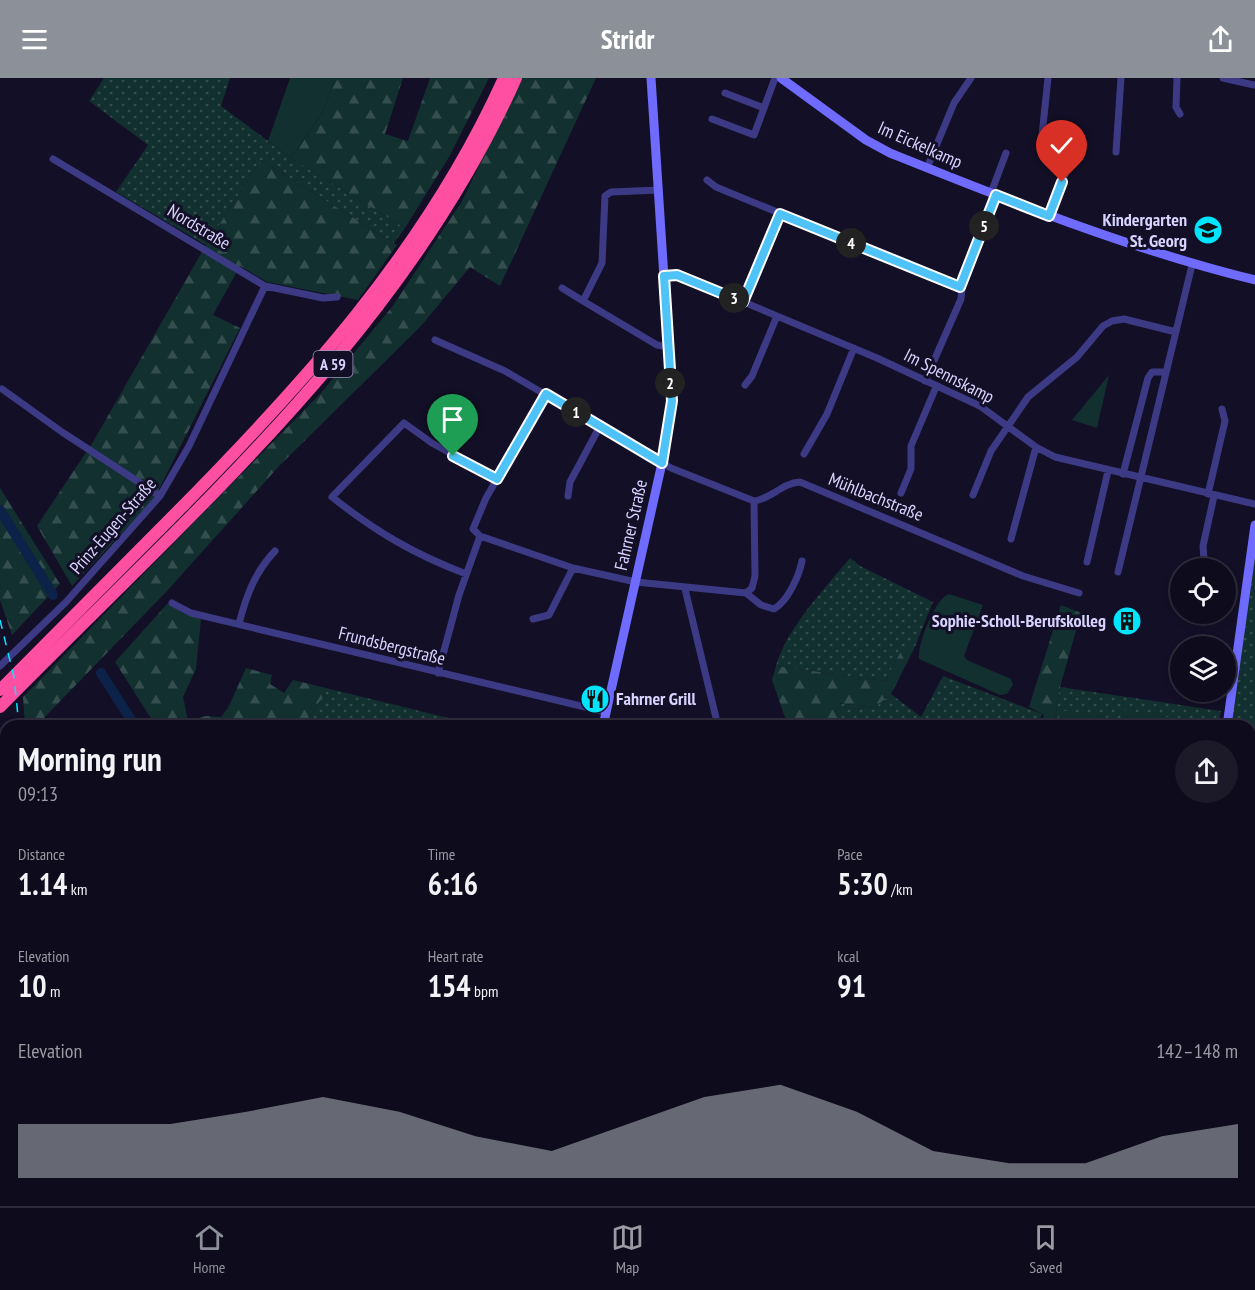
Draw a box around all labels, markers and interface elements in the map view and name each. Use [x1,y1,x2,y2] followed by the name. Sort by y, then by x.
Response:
[601,22,654,56] text: Stridr
[18,23,51,56] icon: menu
[1204,23,1237,56] icon: share
[874,116,966,173] street label: Im Eickelkamp
[1036,120,1087,182] pin
[1045,129,1078,162] icon: check
[164,199,235,254] street label: Nordstraße
[1102,208,1187,252] place label: Kindergarten St. Georg
[969,211,999,241] pin: 5
[1192,214,1224,246] school or university icon: Kindergarten St. Georg
[980,216,988,236] text: 5
[836,228,866,258] pin: 4
[847,233,855,253] text: 4
[719,283,749,313] pin: 3
[730,288,738,308] text: 3
[900,343,998,408] street label: Im Spennskamp
[314,351,352,377] road number: A 59
[655,368,685,398] pin: 2
[666,373,674,393] text: 2
[427,394,478,456] pin
[561,397,591,427] pin: 1
[572,402,580,422] text: 1
[436,403,469,436] icon: arrive
[825,467,927,526] street label: Mühlbachstraße
[64,473,161,579] street label: Prinz-Eugen-Straße
[609,477,652,573] street label: Fahrner Straße
[1170,558,1236,702] map controls
[1170,558,1236,624] button: locate
[1111,605,1143,637] building icon: Sophie-Scholl-Berufskolleg
[932,609,1106,632] place label: Sophie-Scholl-Berufskolleg
[336,621,448,670] street label: Frundsbergstraße
[1170,636,1236,702] button: layers
[579,683,611,715] restaurant icon: Fahrner Grill
[616,687,697,710] place label: Fahrner Grill
[18,737,162,780] text: Morning run
[1175,740,1238,803] button: share
[18,781,58,807] text: 09:13
[18,844,65,864] text: Distance
[428,844,455,864] text: Time
[837,844,863,864] text: Pace
[18,864,67,903] text: 1.14
[428,864,478,903] text: 6:16
[837,864,888,903] text: 5:30
[67,879,87,899] text: km
[888,879,913,899] text: /km
[18,946,69,966] text: Elevation
[428,946,483,966] text: Heart rate
[837,946,859,966] text: kcal
[18,966,47,1005] text: 10
[428,966,471,1005] text: 154
[837,966,866,1005] text: 91
[47,981,61,1001] text: m
[471,981,498,1001] text: bpm
[18,1038,82,1064] text: Elevation
[1156,1038,1238,1064] text: 142–148 m
[193,1221,226,1277] tab: Home
[611,1221,644,1277] tab: Map
[1029,1221,1062,1277] tab: Saved

